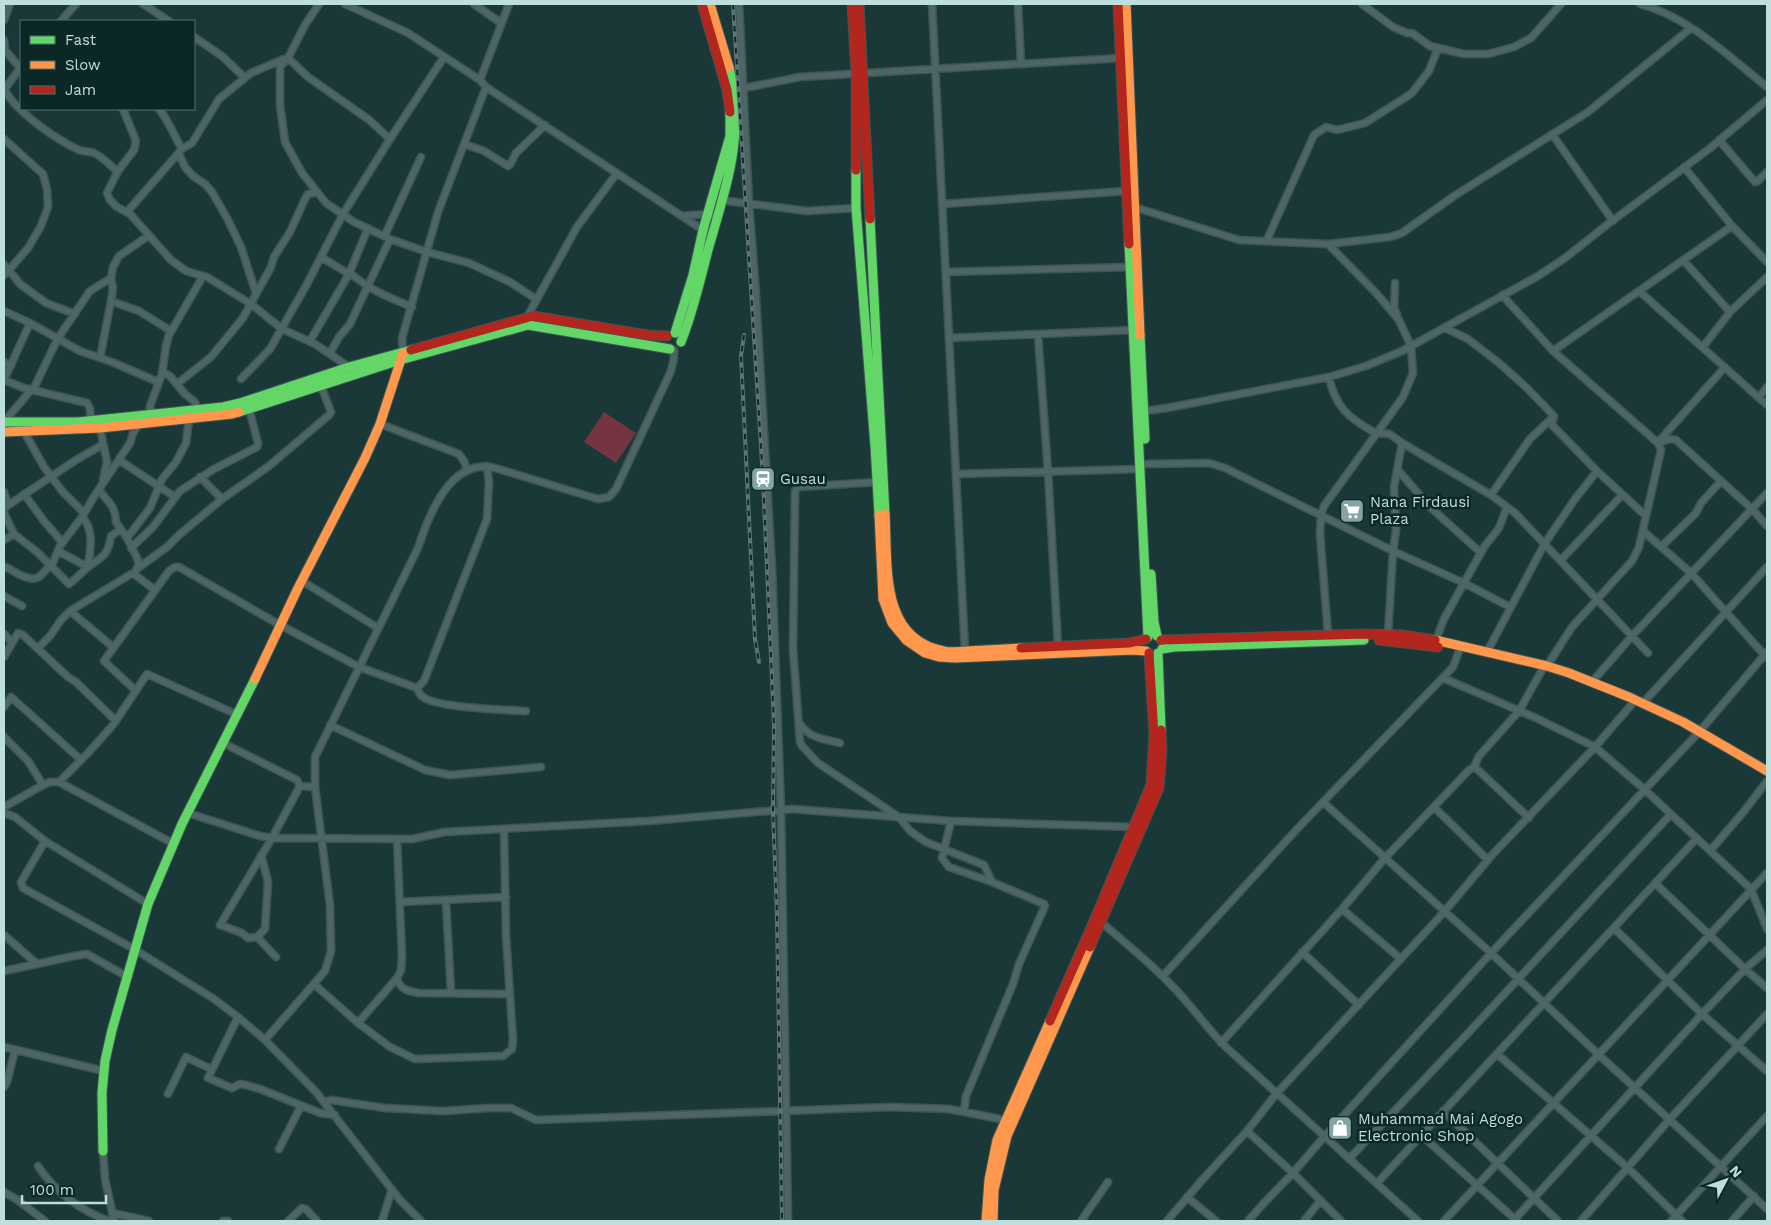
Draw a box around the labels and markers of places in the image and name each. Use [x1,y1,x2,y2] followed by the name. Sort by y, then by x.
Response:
[750,466,776,492] station icon: Gusau
[780,470,826,488] place label: Gusau
[1370,493,1470,528] place label: Nana Firdausi Plaza
[1339,498,1365,524] supermarket icon: Nana Firdausi Plaza
[1358,1110,1523,1145] place label: Muhammad Mai Agogo Electronic Shop
[1327,1115,1353,1141] shop icon: Muhammad Mai Agogo Electronic Shop

